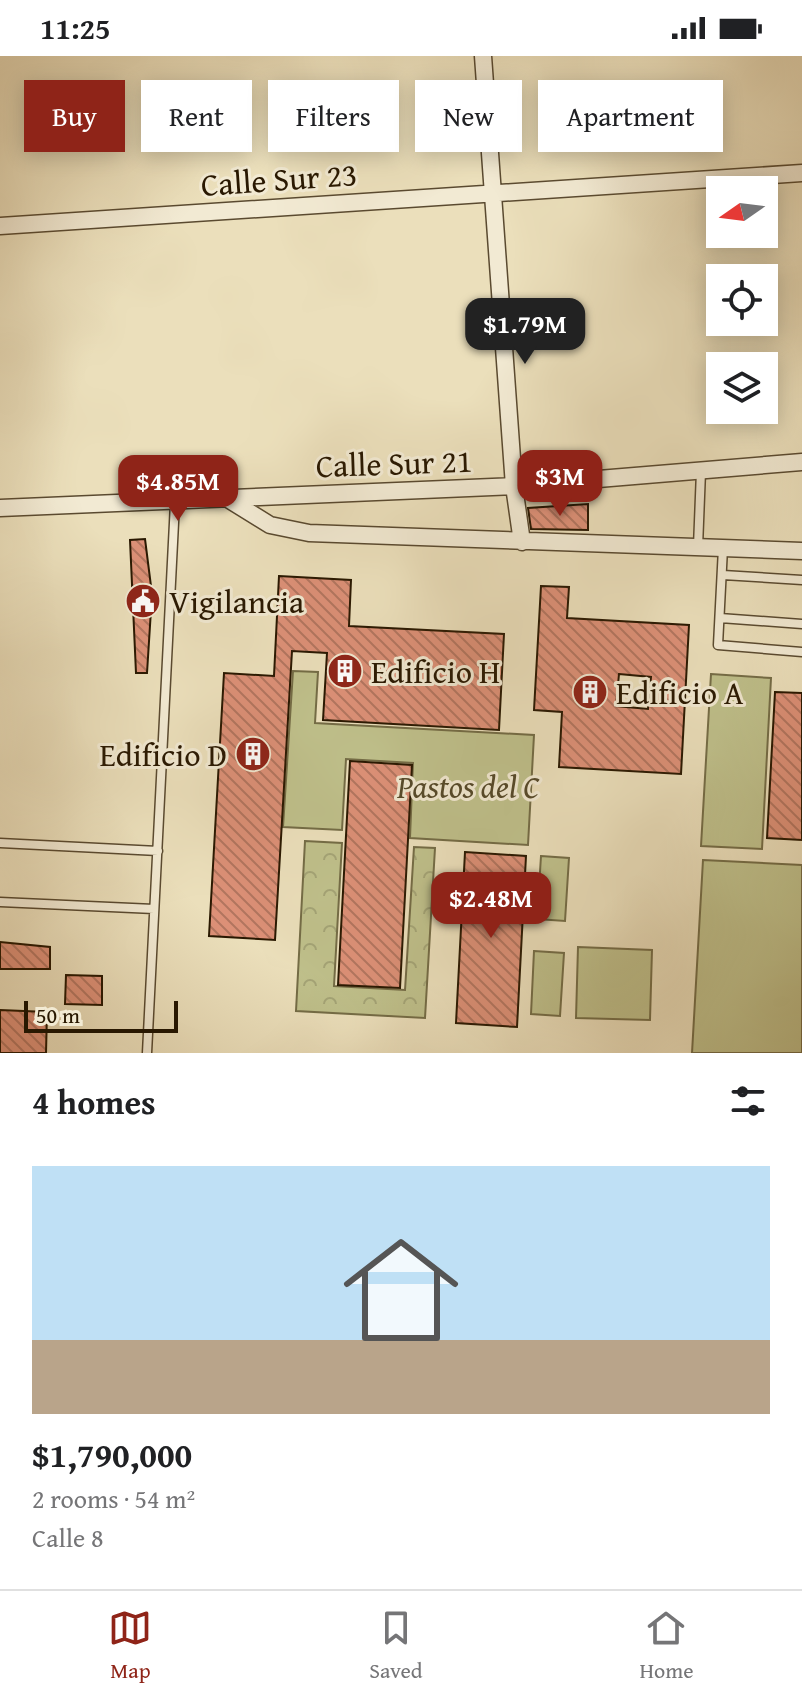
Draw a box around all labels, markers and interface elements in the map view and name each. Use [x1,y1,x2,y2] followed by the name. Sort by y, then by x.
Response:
[40,6,111,50] text: 11:25
[24,80,125,152] chip: Buy
[141,80,252,152] chip: Rent
[268,80,399,152] chip: Filters
[415,80,522,152] chip: New
[538,80,723,152] chip: Apartment
[199,150,359,208] street label: Calle Sur 23
[706,176,778,248] north arrow
[706,176,778,424] map controls
[706,264,778,336] button: locate
[460,298,590,366] pin: $1.79M
[483,304,567,343] text: $1.79M
[706,352,778,424] button: layers
[315,437,473,489] street label: Calle Sur 21
[521,450,599,518] pin: $3M
[113,455,243,523] pin: $4.85M
[535,456,585,495] text: $3M
[136,461,220,500] text: $4.85M
[169,578,304,625] place label: Vigilancia
[124,582,162,620] public building icon: Vigilancia
[371,648,500,695] place label: Edificio H
[326,652,364,690] building icon: Edificio H
[616,669,744,716] place label: Edificio A
[571,673,609,711] building icon: Edificio A
[100,731,227,778] place label: Edificio D
[234,735,272,773] building icon: Edificio D
[396,763,540,810] park label: Pastos del C
[426,872,556,940] pin: $2.48M
[449,878,533,917] text: $2.48M
[24,997,178,1033] scale bar
[36,999,80,1031] text: 50 m
[32,1077,156,1126] text: 4 homes
[726,1079,770,1123] icon: filters
[329,1218,473,1362] icon: home
[32,1430,192,1479] text: $1,790,000
[32,1479,195,1518] text: 2 rooms · 54 m²
[32,1518,103,1557] text: Calle 8
[108,1606,152,1686] tab: Map
[369,1606,423,1686] tab: Saved
[639,1606,694,1686] tab: Home

